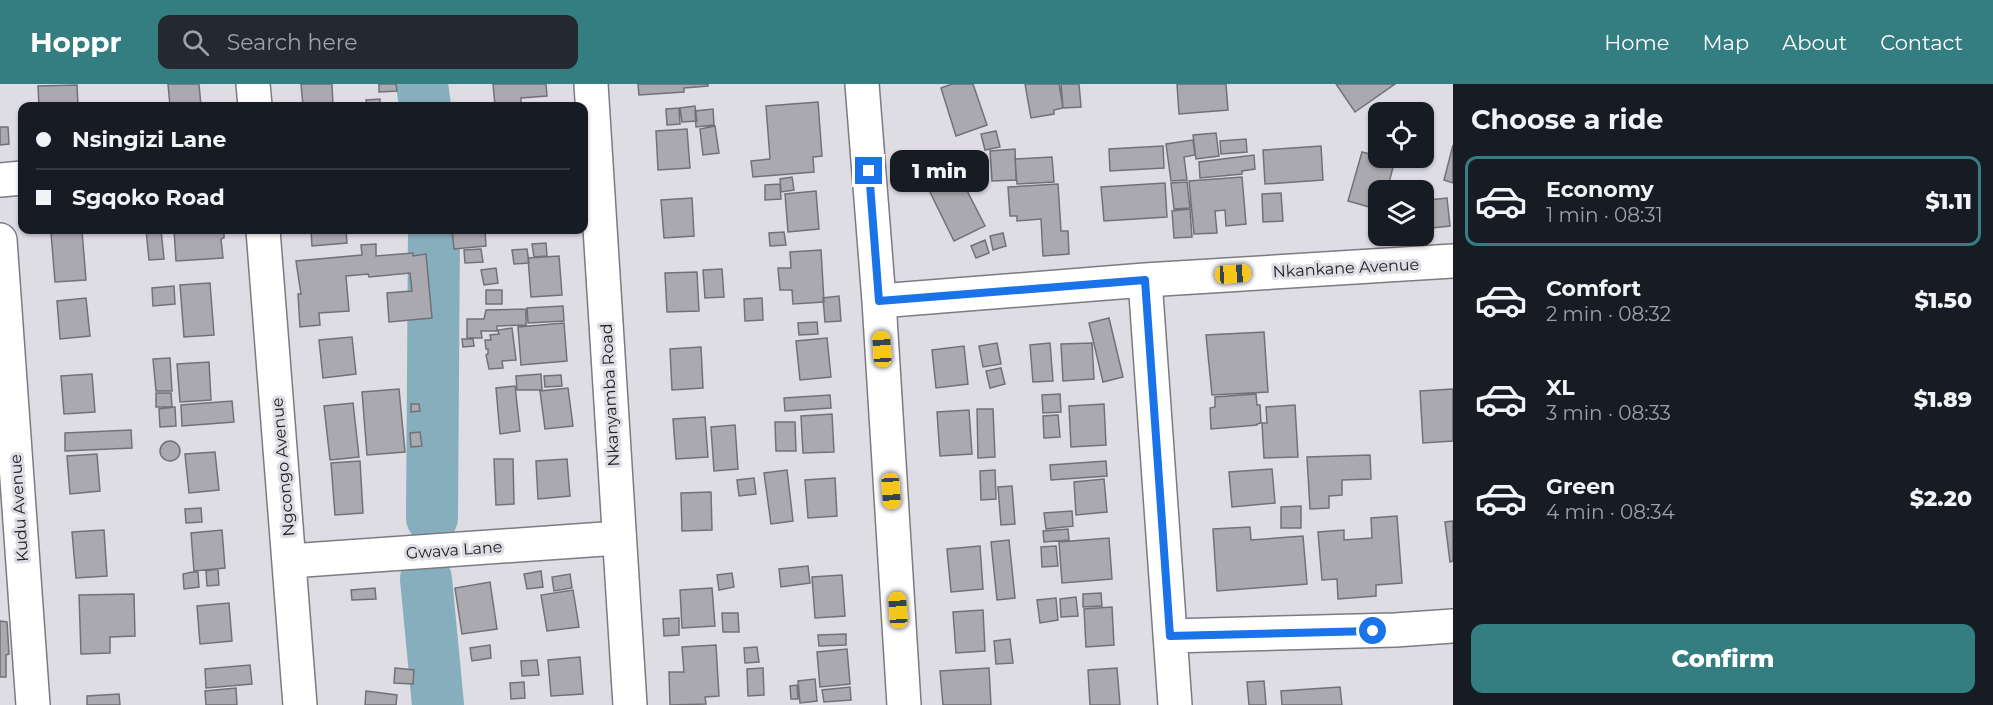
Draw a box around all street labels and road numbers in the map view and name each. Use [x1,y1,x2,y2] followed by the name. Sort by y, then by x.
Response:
[1272,255,1420,281] street label: Nkankane Avenue
[597,323,623,467] street label: Nkanyamba Road
[267,397,299,537] street label: Ngcongo Avenue
[6,453,32,563] street label: Kudu Avenue
[405,537,503,563] street label: Gwava Lane

